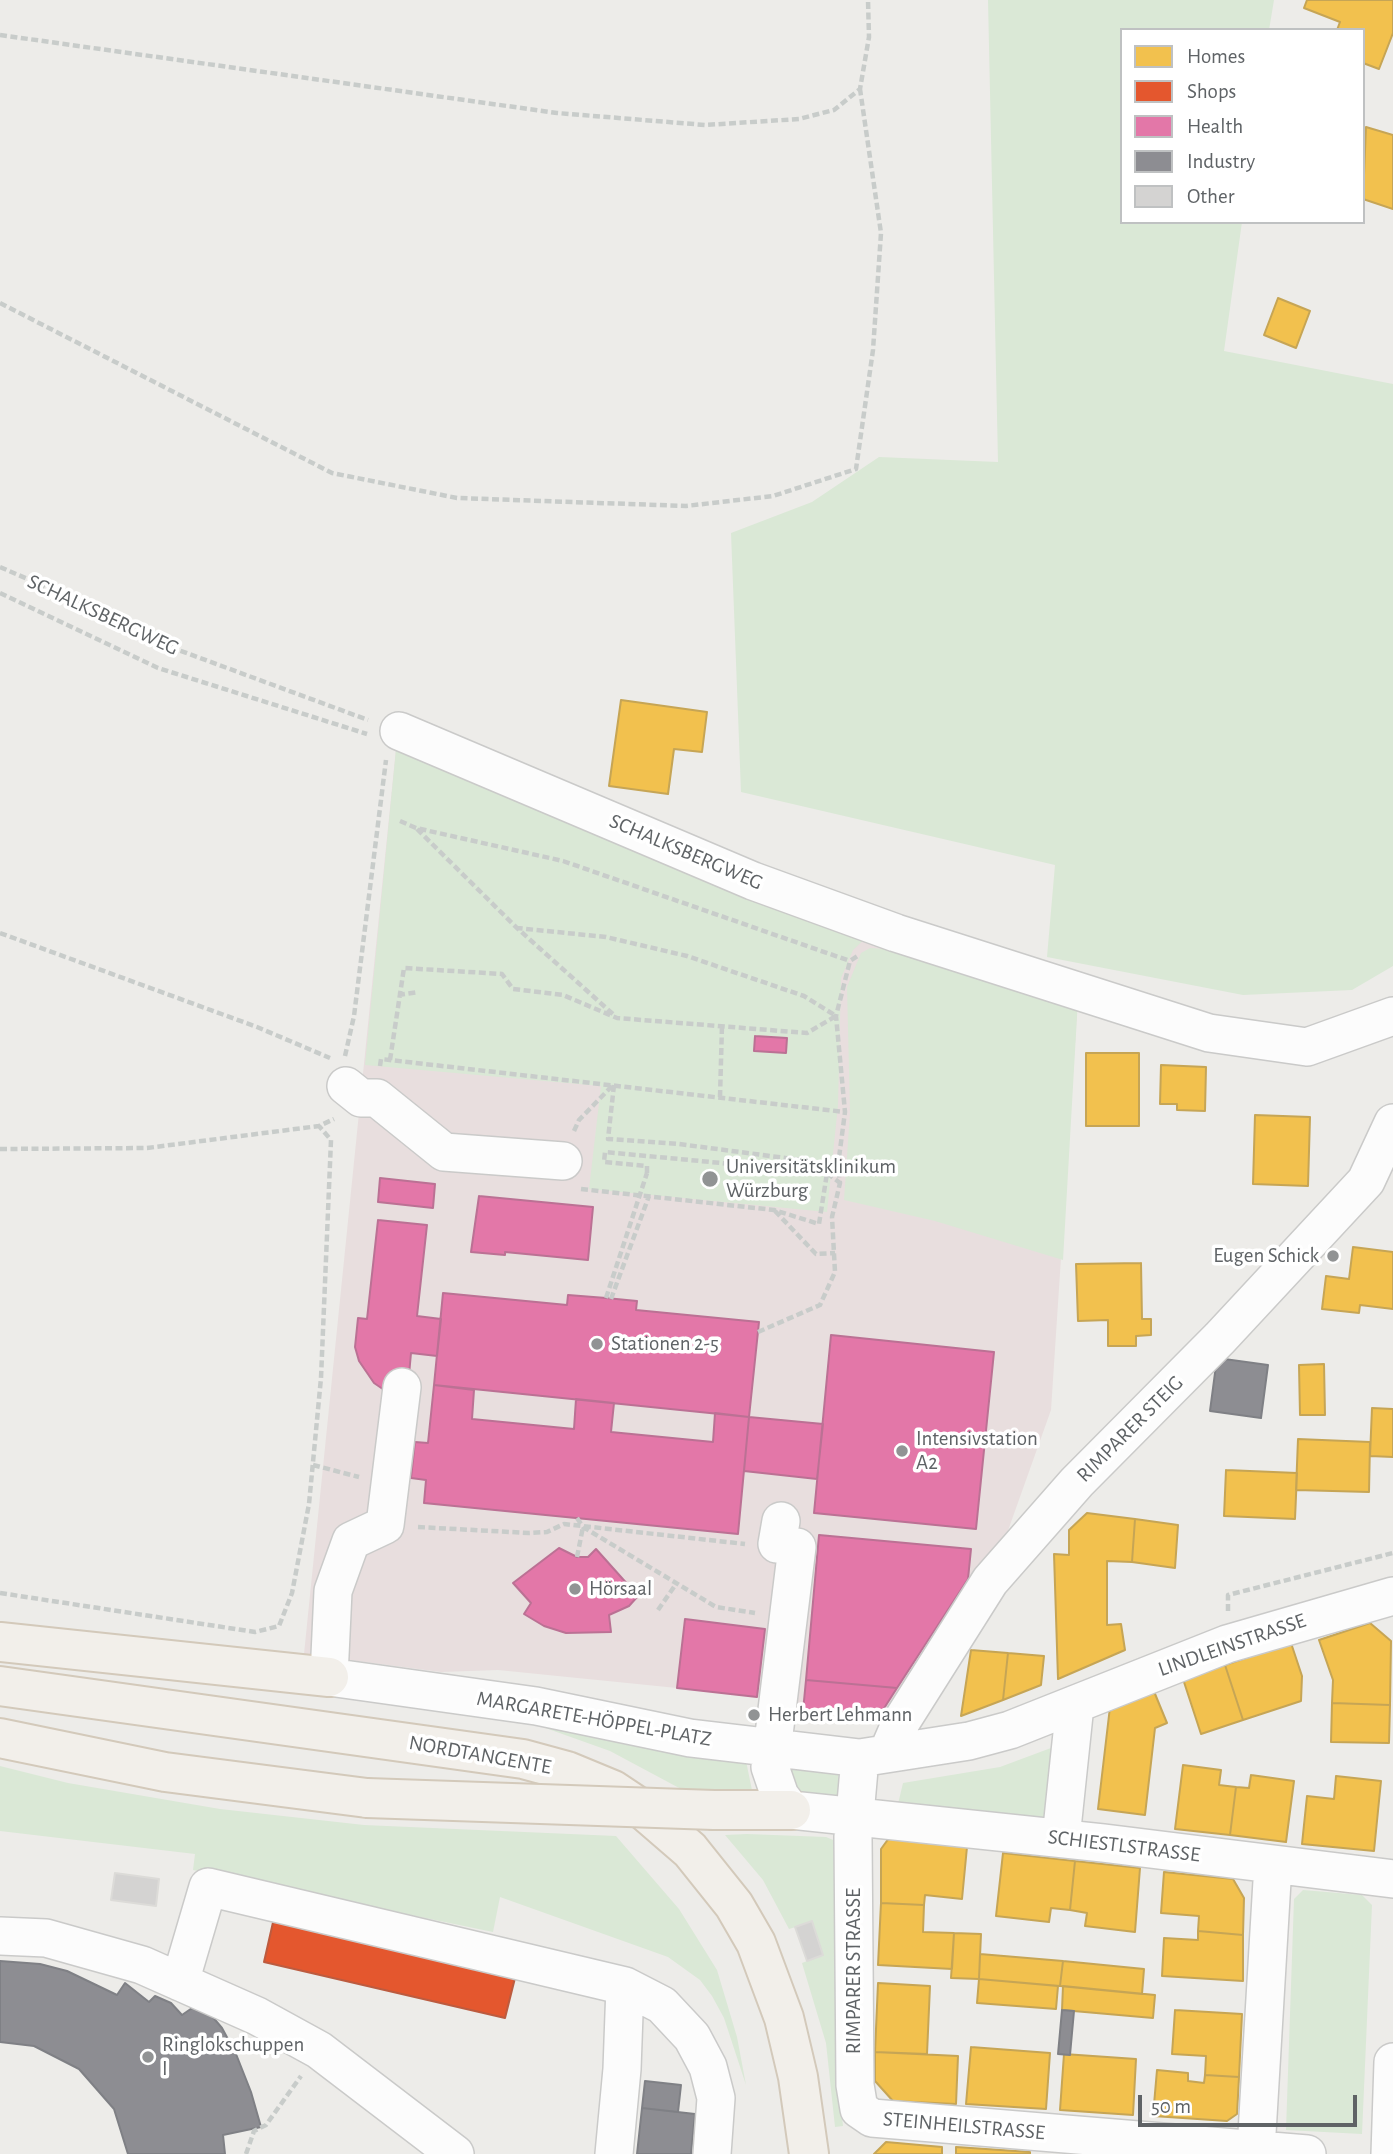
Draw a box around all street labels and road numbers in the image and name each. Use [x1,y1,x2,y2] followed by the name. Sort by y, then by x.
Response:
[23,569,183,661] street label: SCHALKSBERGWEG
[606,808,766,896] street label: SCHALKSBERGWEG
[1071,1370,1189,1488] street label: RIMPARER STEIG
[1155,1608,1309,1682] street label: LINDLEINSTRASSE
[475,1686,713,1752] street label: MARGARETE-HÖPPEL-PLATZ
[407,1730,553,1780] street label: NORDTANGENTE
[1046,1824,1202,1868] street label: SCHIESTLSTRASSE
[841,1888,867,2054] street label: RIMPARER STRASSE
[882,2106,1046,2146] street label: STEINHEILSTRASSE

